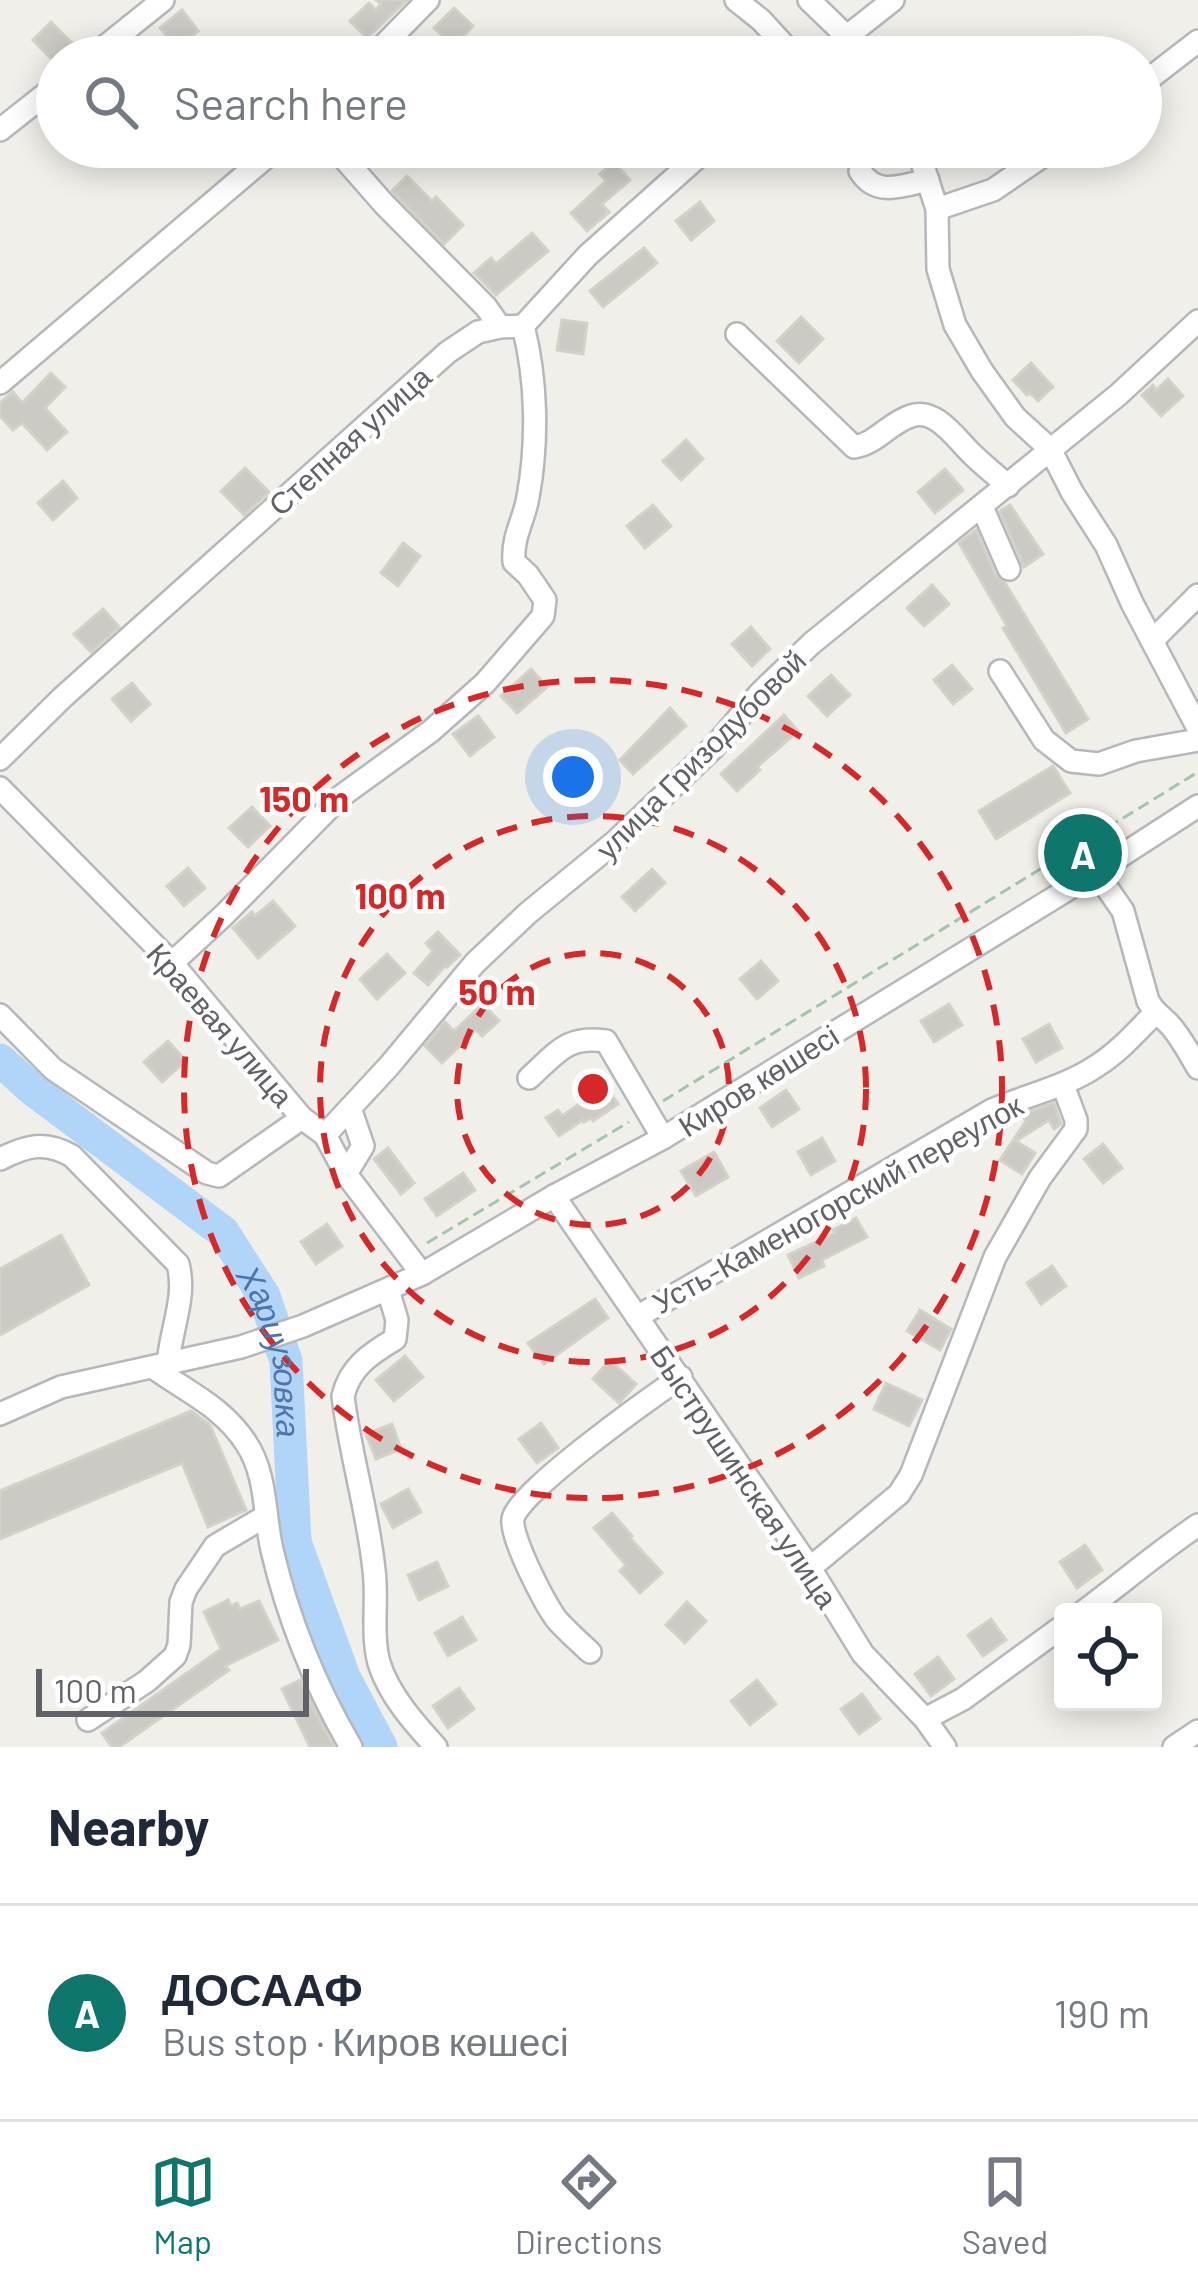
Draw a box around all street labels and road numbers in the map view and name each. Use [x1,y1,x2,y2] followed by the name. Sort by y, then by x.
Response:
[260,358,438,522] street label: Степная улица
[588,642,812,866] street label: улица Гризодубовой
[140,935,302,1113] street label: Краевая улица
[671,1017,845,1143] street label: Киров көшесі
[646,1086,1029,1320] street label: Усть-Каменогорский переулок
[644,1338,846,1614] street label: Быструшинская улица

